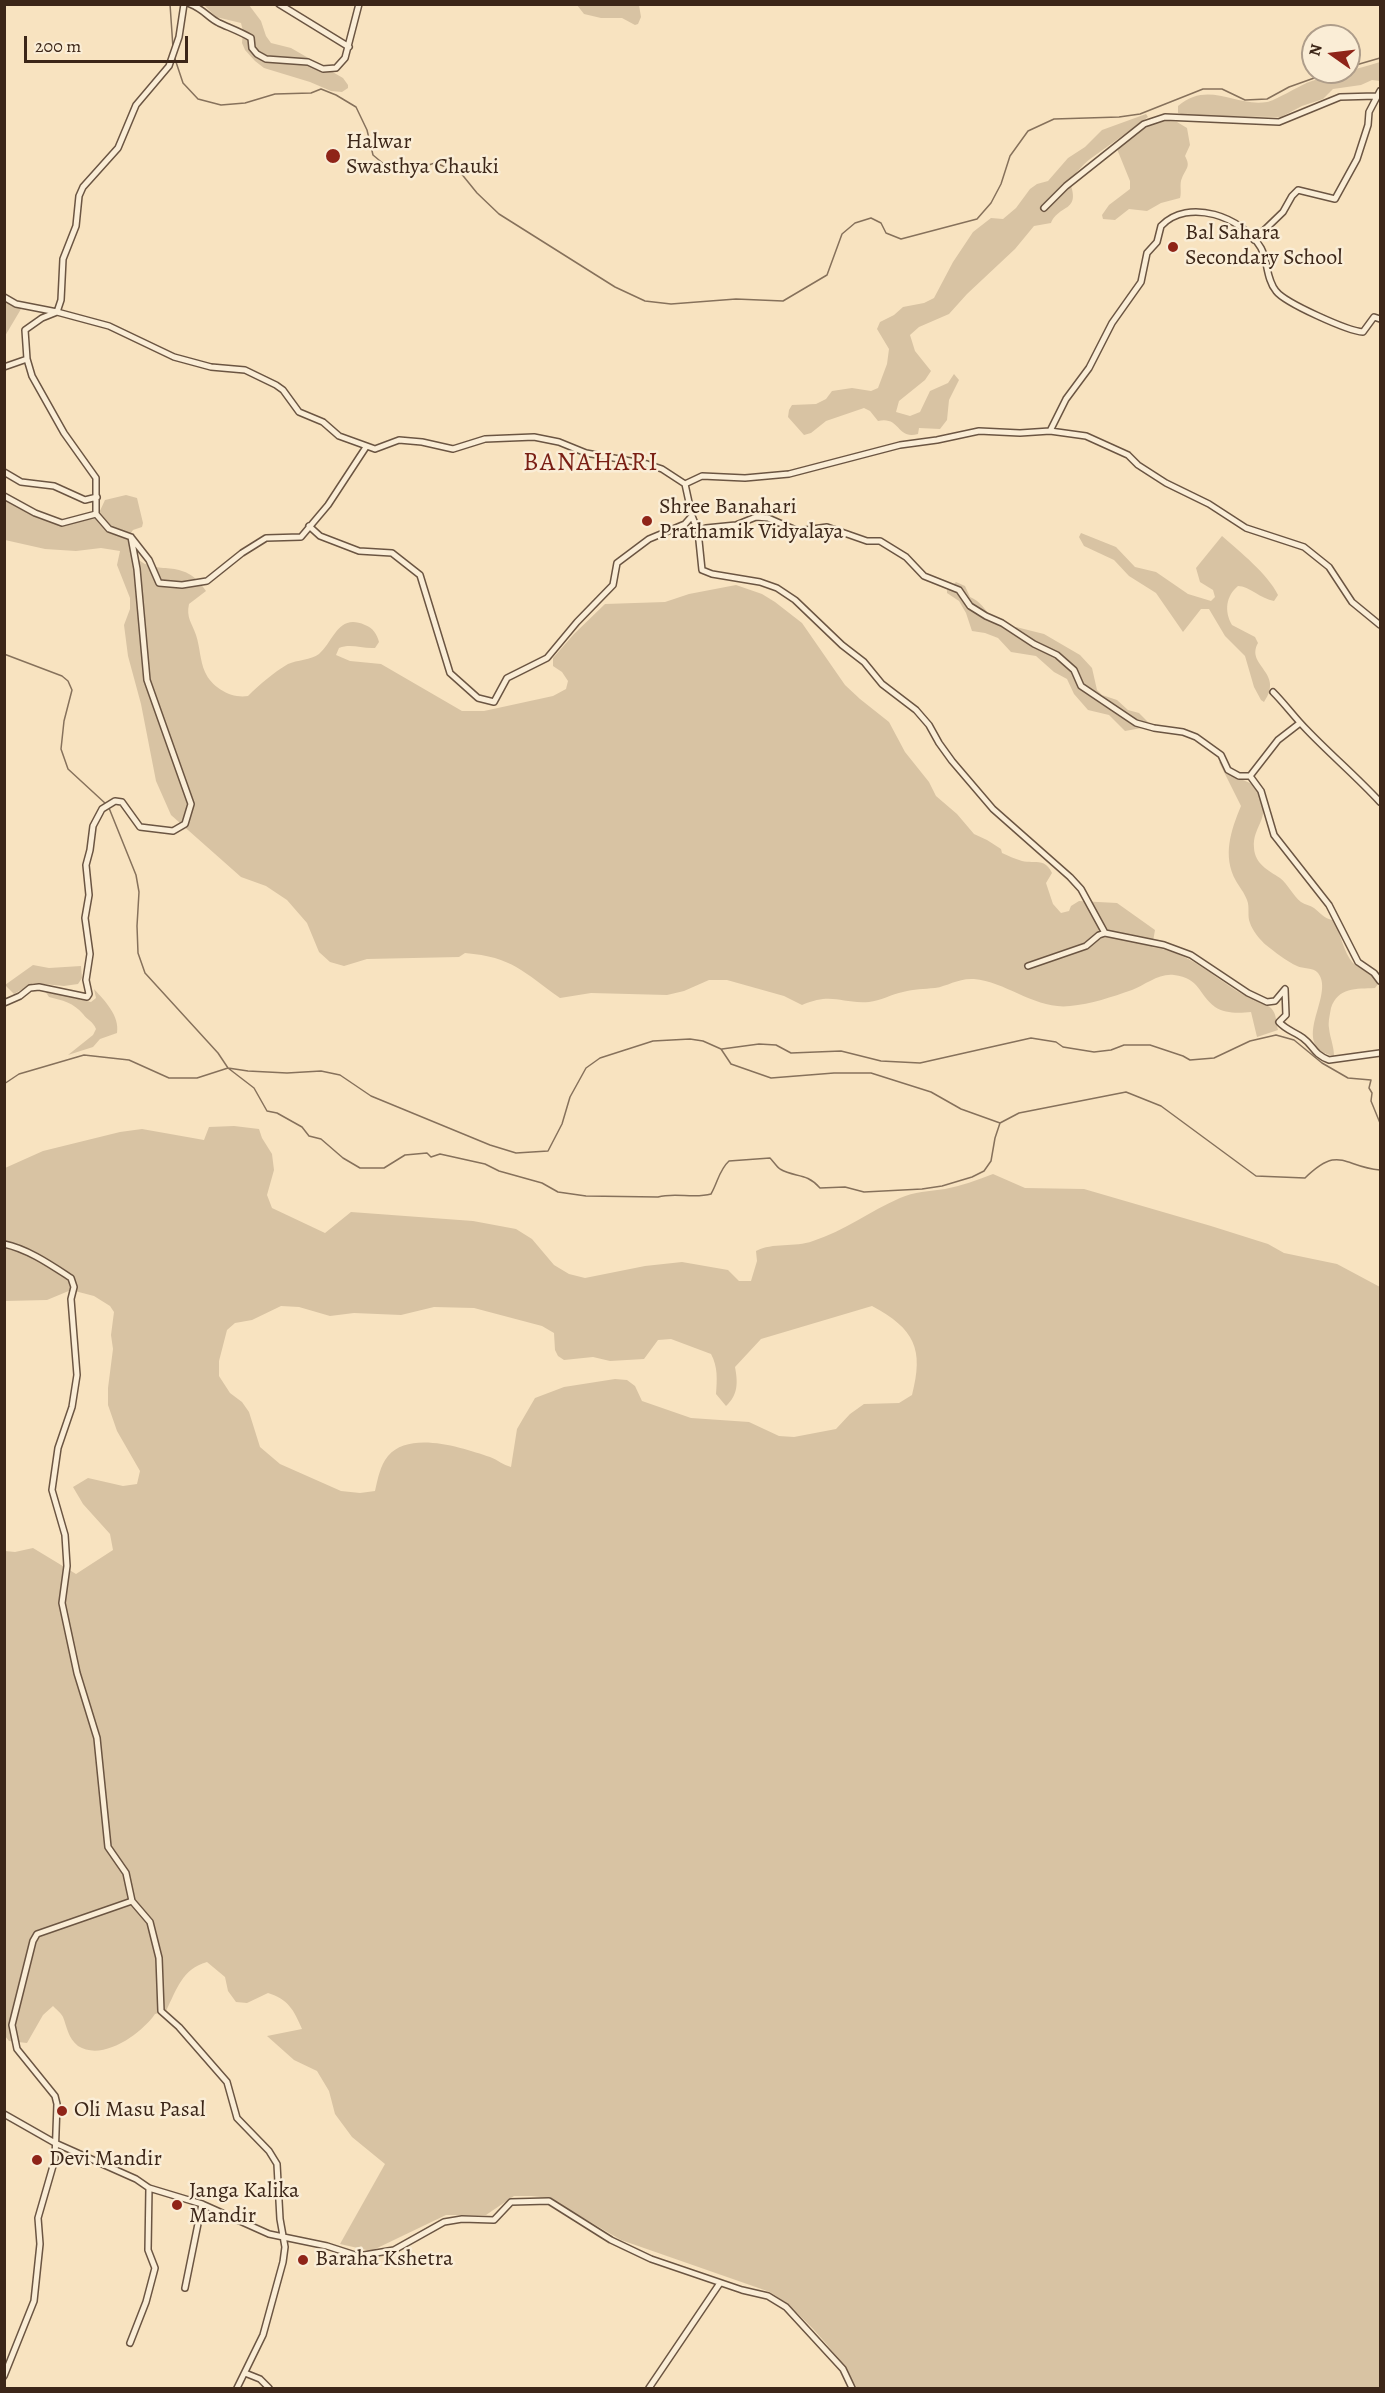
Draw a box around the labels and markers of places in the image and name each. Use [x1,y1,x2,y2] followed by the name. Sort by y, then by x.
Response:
[346,130,499,182] place label: Halwar Swasthya Chauki
[324,147,342,165] marker: Halwar Swasthya Chauki
[1185,221,1343,272] place label: Bal Sahara Secondary School
[1166,240,1180,254] marker: Bal Sahara Secondary School
[659,495,844,546] place label: Shree Banahari Prathamik Vidyalaya
[640,514,654,528] marker: Shree Banahari Prathamik Vidyalaya
[74,2098,205,2124] place label: Oli Masu Pasal
[55,2104,69,2118] marker: Oli Masu Pasal
[49,2147,162,2173] place label: Devi Mandir
[30,2153,44,2167] marker: Devi Mandir
[189,2179,299,2230] place label: Janga Kalika Mandir
[170,2198,184,2212] marker: Janga Kalika Mandir
[315,2247,453,2273] place label: Baraha Kshetra
[296,2253,310,2267] marker: Baraha Kshetra

